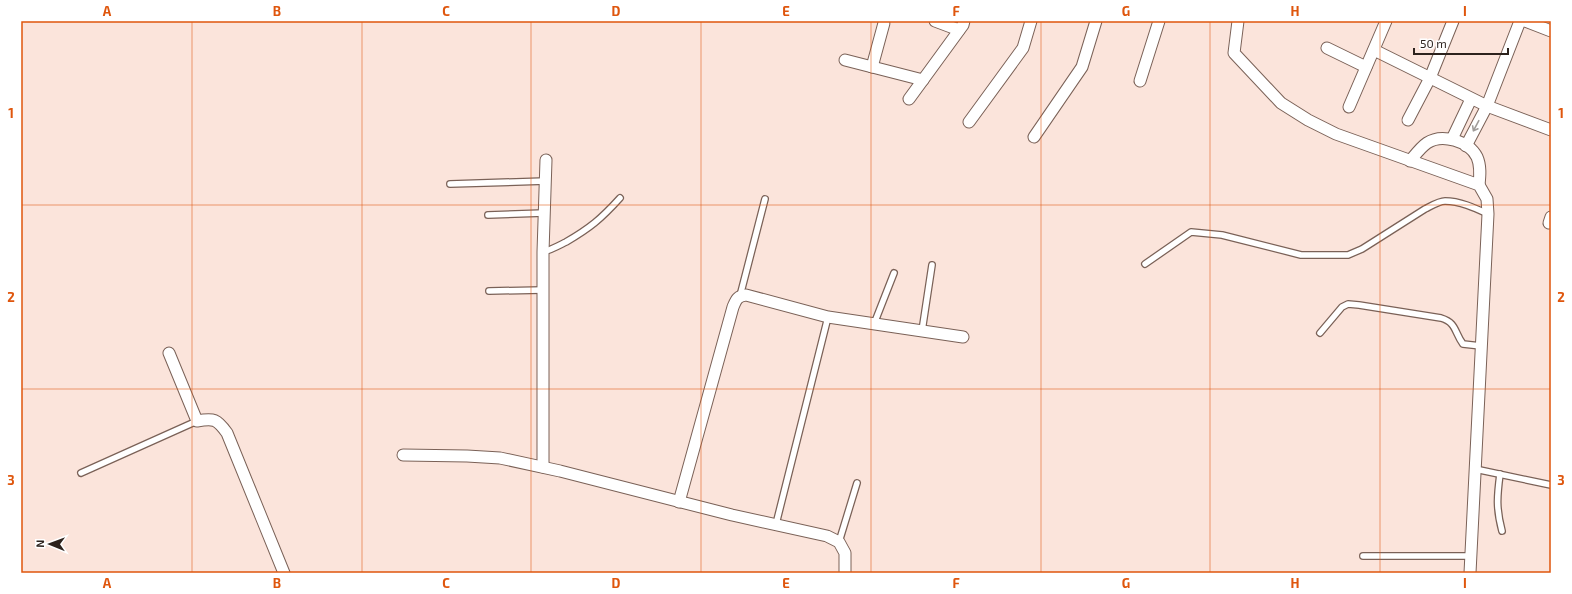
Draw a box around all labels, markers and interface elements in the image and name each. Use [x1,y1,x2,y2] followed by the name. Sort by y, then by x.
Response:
[103,3,112,19] text: A
[273,3,281,19] text: B
[442,3,450,19] text: C
[612,3,621,19] text: D
[782,3,790,19] text: E
[952,3,960,19] text: F
[1122,3,1130,19] text: G
[1291,3,1300,19] text: H
[1463,3,1467,19] text: I
[1414,30,1508,56] scale bar
[1420,36,1447,50] text: 50 m
[8,105,14,121] text: 1
[1558,105,1564,121] text: 1
[1472,120,1480,132] one-way arrow
[7,289,15,305] text: 2
[1557,289,1565,305] text: 2
[7,472,15,488] text: 3
[1557,472,1565,488] text: 3
[30,524,70,564] north arrow
[33,540,46,548] text: N
[103,575,112,591] text: A
[273,575,281,591] text: B
[442,575,450,591] text: C
[612,575,621,591] text: D
[782,575,790,591] text: E
[952,575,960,591] text: F
[1122,575,1130,591] text: G
[1291,575,1300,591] text: H
[1463,575,1467,591] text: I

